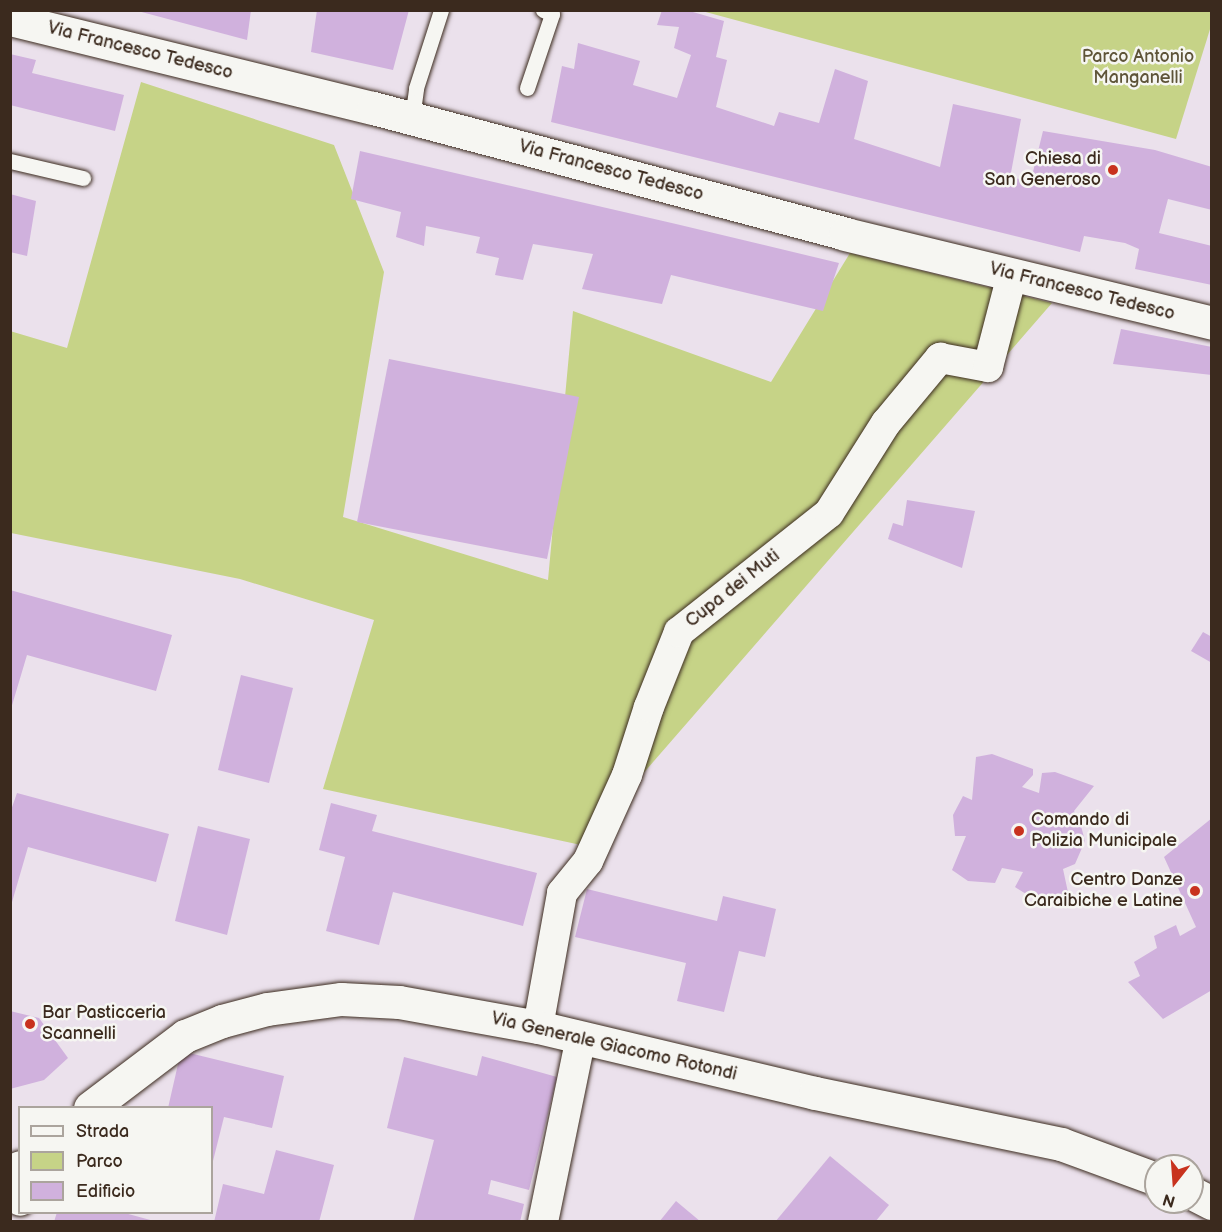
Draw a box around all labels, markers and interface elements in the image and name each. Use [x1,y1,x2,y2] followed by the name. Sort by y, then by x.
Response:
[45,17,235,85] street label: Via Francesco Tedesco
[1082,47,1194,90] park label: Parco Antonio Manganelli
[516,136,706,206] street label: Via Francesco Tedesco
[984,149,1101,192] place label: Chiesa di San Generoso
[1106,163,1120,177] marker: Chiesa di San Generoso
[987,258,1177,326] street label: Via Francesco Tedesco
[682,545,784,633] street label: Cupa dei Muti
[1031,810,1177,852] place label: Comando di Polizia Municipale
[1012,824,1026,838] marker: Comando di Polizia Municipale
[1024,870,1183,912] place label: Centro Danze Caraibiche e Latine
[1188,884,1202,898] marker: Centro Danze Caraibiche e Latine
[42,1003,166,1046] place label: Bar Pasticceria Scannelli
[489,1008,739,1086] street label: Via Generale Giacomo Rotondi
[23,1017,37,1031] marker: Bar Pasticceria Scannelli
[18,1106,213,1214] legend
[76,1121,129,1142] text: Strada
[76,1151,123,1172] text: Parco
[1144,1154,1204,1214] north arrow
[76,1181,135,1202] text: Edificio
[1161,1189,1178,1211] text: N

